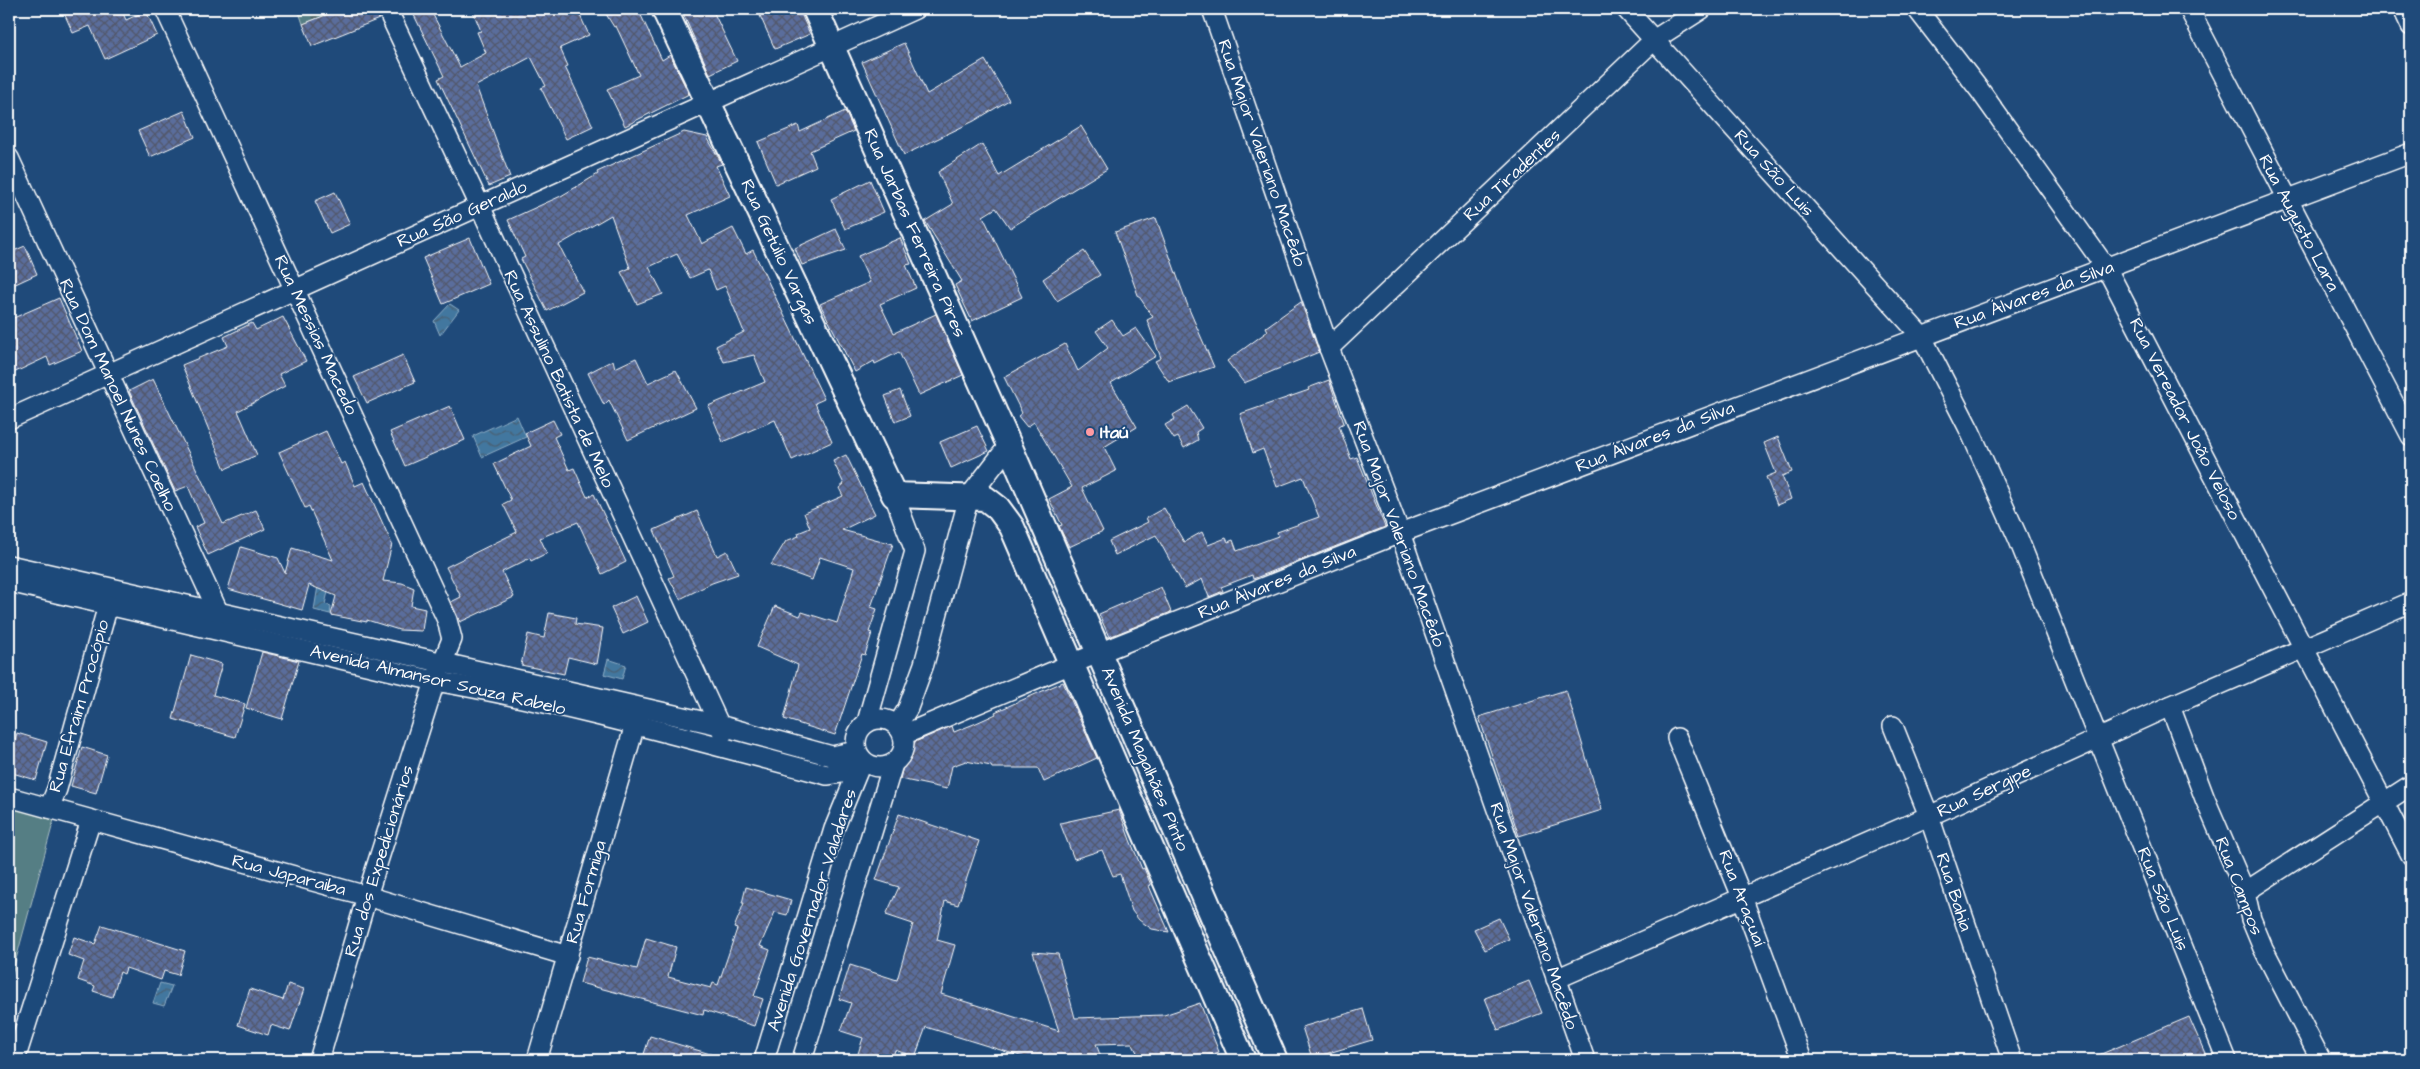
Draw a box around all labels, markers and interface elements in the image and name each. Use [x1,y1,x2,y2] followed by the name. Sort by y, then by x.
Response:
[1211,36,1313,270] street label: Rua Major Valeriano Macêdo
[1458,123,1566,227] street label: Rua Tiradentes
[1728,124,1820,222] street label: Rua São Luis
[858,125,972,341] street label: Rua Jarbas Ferreira Pires
[2251,150,2346,296] street label: Rua Augusto Lara
[393,174,531,254] street label: Rua São Geraldo
[733,175,824,329] street label: Rua Getúlio Vargas
[268,251,364,419] street label: Rua Messias Macedo
[1951,254,2117,336] street label: Rua Álvares da Silva
[498,266,620,492] street label: Rua Assulino Batista de Melo
[53,275,183,515] street label: Rua Dom Manoel Nunes Coelho
[2123,314,2247,524] street label: Rua Vereador João Veloso
[1572,395,1738,479] street label: Rua Álvares da Silva
[1346,418,1452,650] street label: Rua Major Valeriano Macêdo
[1100,420,1128,445] place label: Itaú
[1084,426,1096,438] marker: Itaú
[1194,539,1360,625] street label: Rua Álvares da Silva
[42,617,116,795] street label: Rua Efraim Procópio
[308,638,568,722] street label: Avenida Almansor Souza Rabelo
[1094,663,1195,855] street label: Avenida Magalhães Pinto
[1933,758,2036,825] street label: Rua Sergipe
[338,762,420,960] street label: Rua dos Expedicionários
[761,786,863,1034] street label: Avenida Governador Valadares
[1483,799,1585,1033] street label: Rua Major Valeriano Macêdo
[2209,833,2269,939] street label: Rua Campos
[559,838,614,947] street label: Rua Formiga
[2131,843,2195,955] street label: Rua São Luis
[1712,846,1772,950] street label: Rua Araçuaí
[229,848,349,902] street label: Rua Japaraiba
[1930,850,1978,934] street label: Rua Bahia

